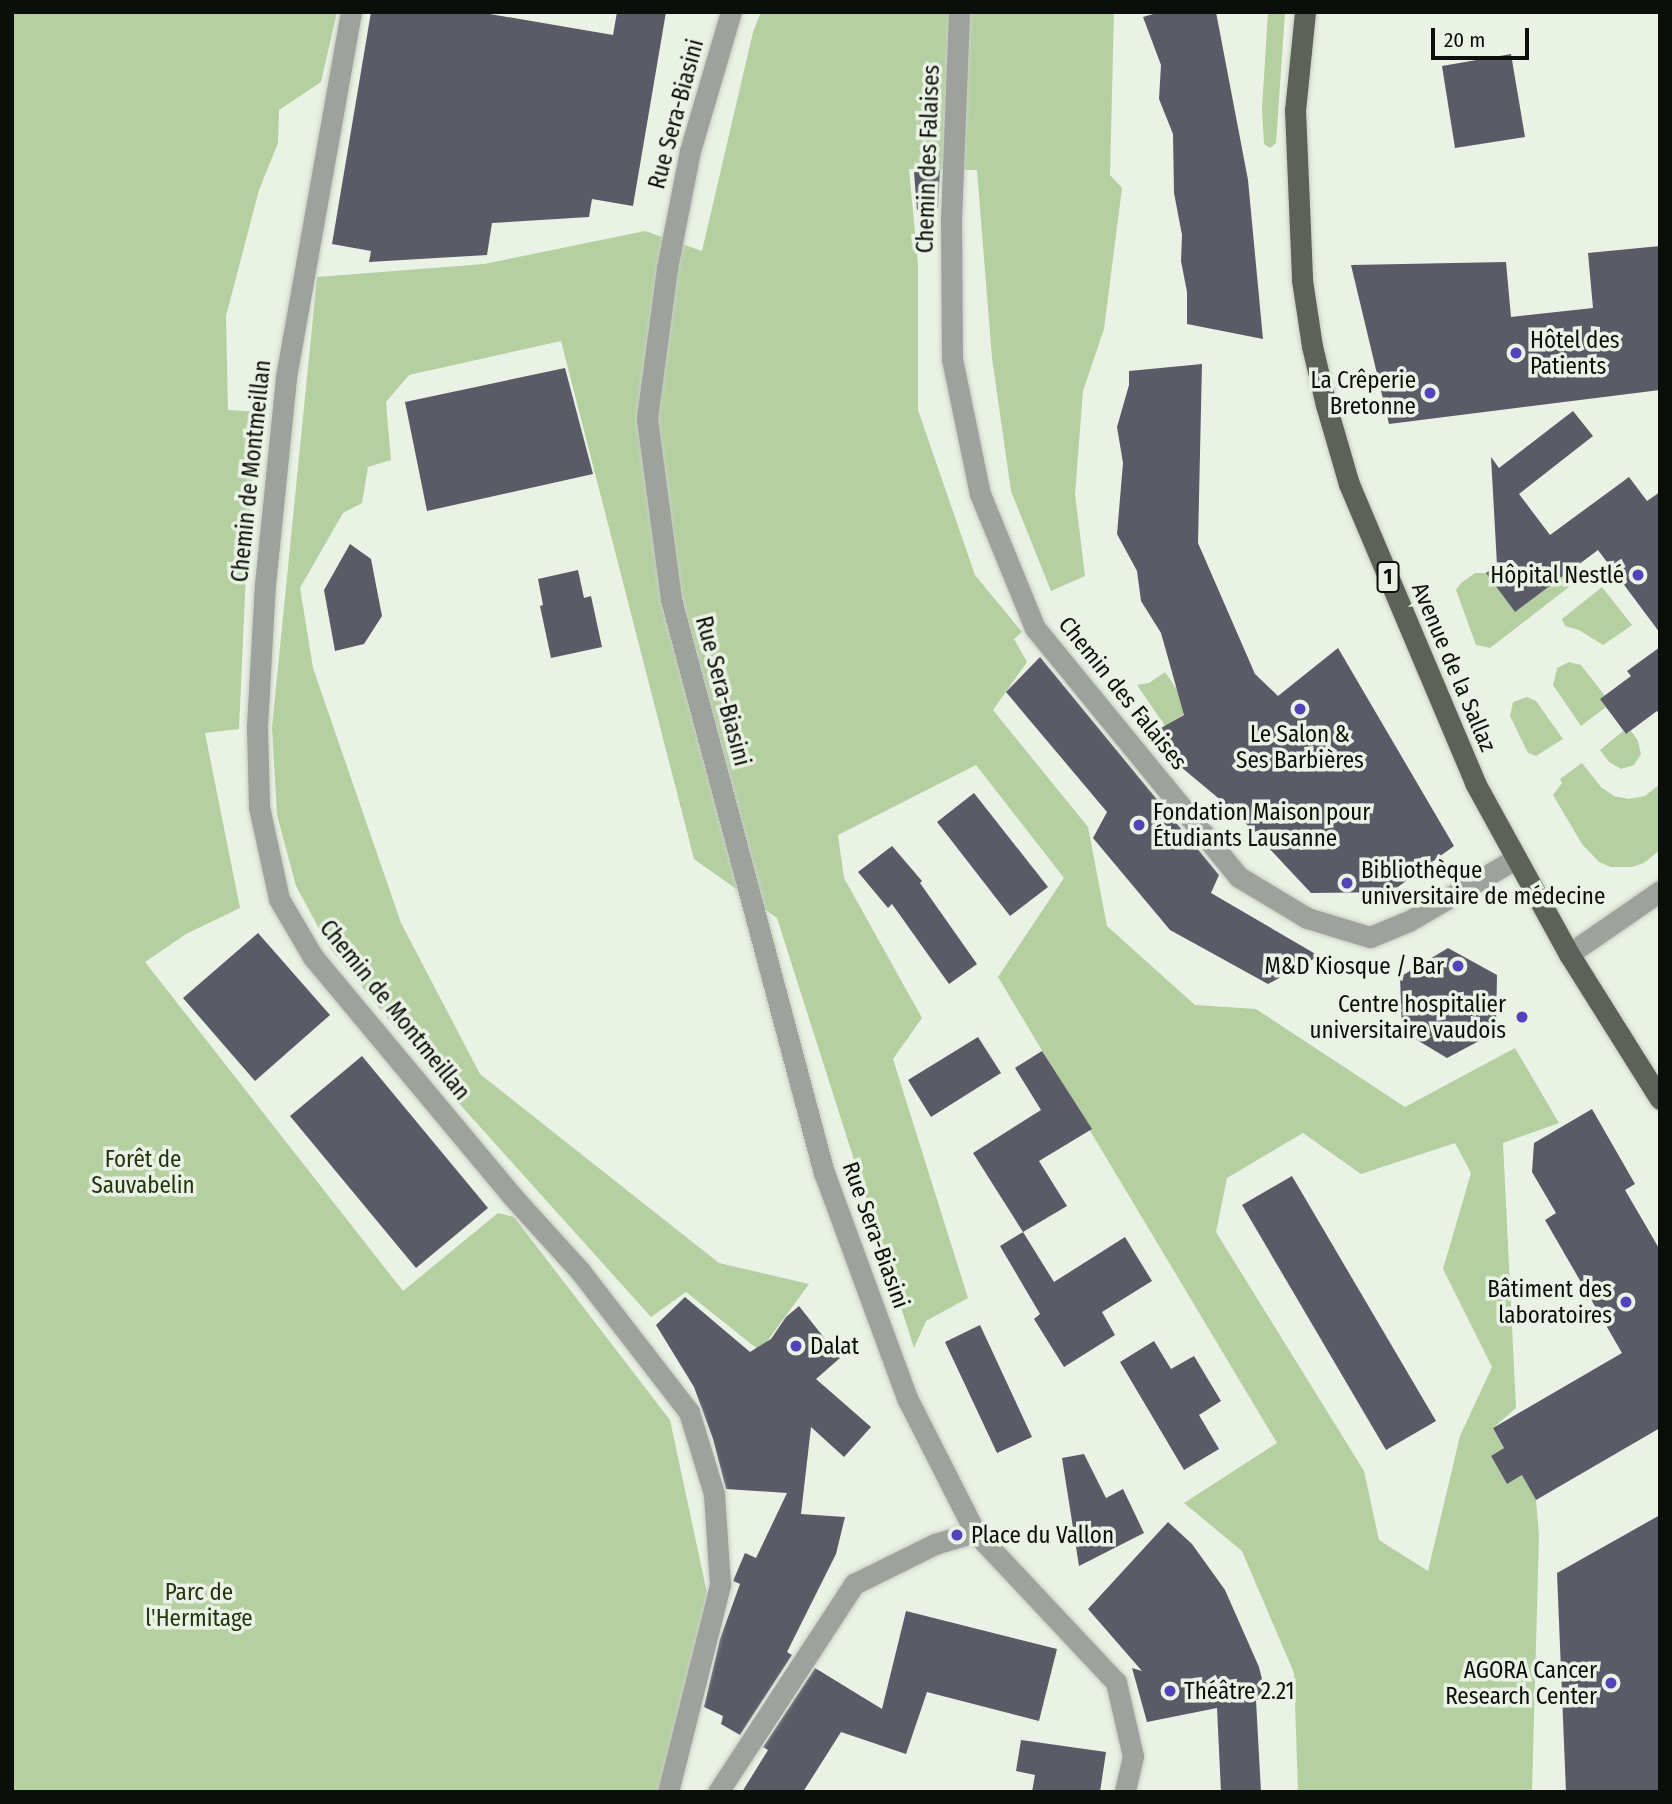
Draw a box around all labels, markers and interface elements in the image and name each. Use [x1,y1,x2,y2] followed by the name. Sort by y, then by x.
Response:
[1434,14,1532,58] scale bar
[1444,27,1485,53] text: 20 m
[643,36,709,192] street label: Rue Sera-Biasini
[911,64,945,254] street label: Chemin des Falaises
[1530,326,1620,380] place label: Hôtel des Patients
[1508,345,1524,361] marker: Hôtel des Patients
[226,358,276,584] street label: Chemin de Montmeillan
[1310,366,1416,420] place label: La Crêperie Bretonne
[1422,385,1438,401] marker: La Crêperie Bretonne
[1376,560,1400,594] road number: 1
[1490,561,1624,589] place label: Hôpital Nestlé
[1630,567,1646,583] marker: Hôpital Nestlé
[1406,578,1502,756] street label: Avenue de la Sallaz
[1053,611,1193,775] street label: Chemin des Falaises
[690,613,756,769] street label: Rue Sera-Biasini
[1292,701,1308,717] marker: Le Salon & Ses Barbières
[1236,720,1364,774] place label: Le Salon & Ses Barbières
[1153,798,1370,852] place label: Fondation Maison pour Étudiants Lausanne
[1131,817,1147,833] marker: Fondation Maison pour Étudiants Lausanne
[1361,856,1605,910] place label: Bibliothèque universitaire de médecine
[1339,875,1355,891] marker: Bibliothèque universitaire de médecine
[314,915,476,1105] street label: Chemin de Montmeillan
[1265,952,1444,980] place label: M&D Kiosque / Bar
[1450,958,1466,974] marker: M&D Kiosque / Bar
[1309,990,1506,1044] place label: Centre hospitalier universitaire vaudois
[1512,1007,1532,1027] marker: Centre hospitalier universitaire vaudois
[91,1145,195,1199] park label: Forêt de Sauvabelin
[837,1158,915,1312] street label: Rue Sera-Biasini
[1487,1275,1612,1329] place label: Bâtiment des laboratoires
[1618,1294,1634,1310] marker: Bâtiment des laboratoires
[810,1332,859,1360] place label: Dalat
[788,1338,804,1354] marker: Dalat
[971,1521,1114,1549] place label: Place du Vallon
[949,1527,965,1543] marker: Place du Vallon
[145,1578,253,1632] park label: Parc de l'Hermitage
[1445,1656,1597,1710] place label: AGORA Cancer Research Center
[1603,1675,1619,1691] marker: AGORA Cancer Research Center
[1184,1677,1294,1705] place label: Théâtre 2.21
[1162,1683,1178,1699] marker: Théâtre 2.21

